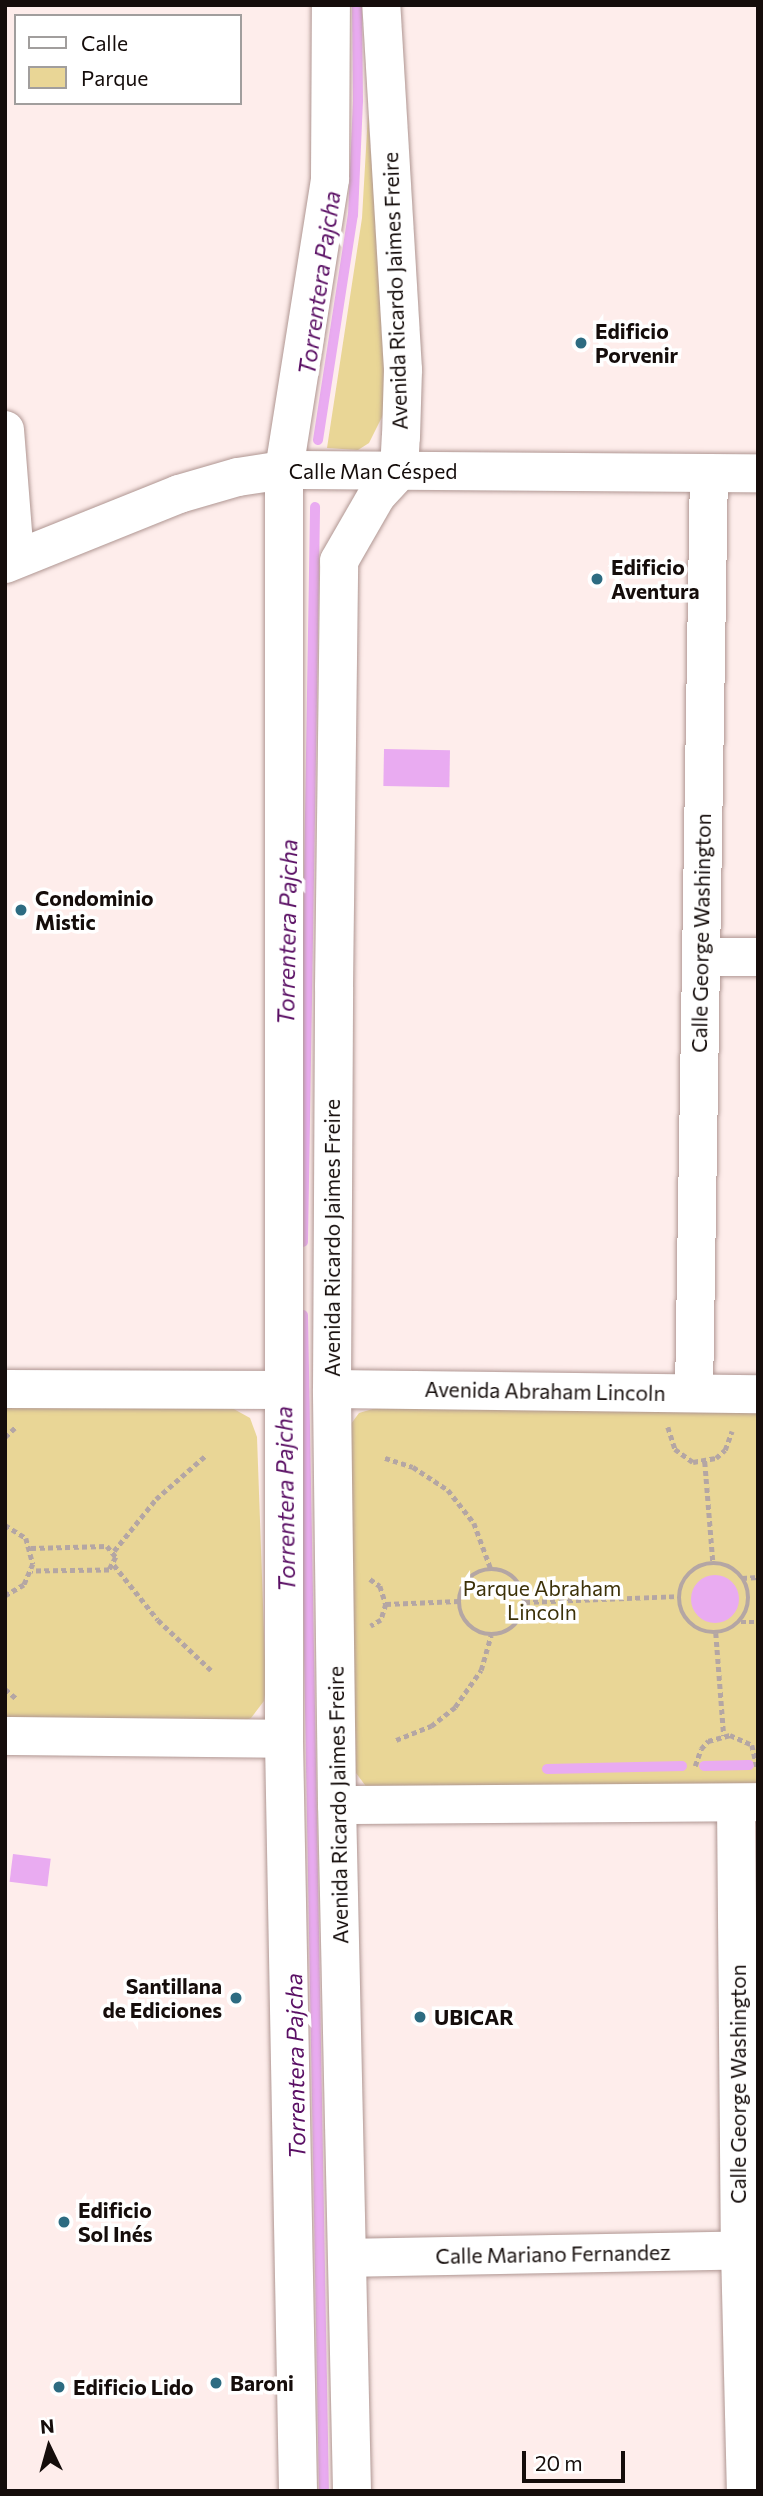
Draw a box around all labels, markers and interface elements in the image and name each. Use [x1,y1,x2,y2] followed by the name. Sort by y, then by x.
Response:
[14,14,242,105] legend
[81,30,128,55] text: Calle
[81,65,148,90] text: Parque
[378,152,412,430] street label: Avenida Ricardo Jaimes Freire
[292,189,346,377] water label: Torrentera Pajcha
[595,318,678,368] place label: Edificio Porvenir
[573,335,589,351] marker: Edificio Porvenir
[289,458,457,484] street label: Calle Man Césped
[611,554,700,604] place label: Edificio Aventura
[589,571,605,587] marker: Edificio Aventura
[686,813,716,1053] street label: Calle George Washington
[272,839,302,1025] water label: Torrentera Pajcha
[35,885,154,935] place label: Condominio Mistic
[13,902,29,918] marker: Condominio Mistic
[319,1099,345,1377] street label: Avenida Ricardo Jaimes Freire
[424,1376,666,1406] street label: Avenida Abraham Lincoln
[270,1406,300,1592] water label: Torrentera Pajcha
[463,1575,621,1625] park label: Parque Abraham Lincoln
[323,1666,353,1944] street label: Avenida Ricardo Jaimes Freire
[725,1964,751,2204] street label: Calle George Washington
[102,1973,222,2023] place label: Santillana de Ediciones
[280,1973,310,2159] water label: Torrentera Pajcha
[228,1990,244,2006] marker: Santillana de Ediciones
[434,2004,514,2030] place label: UBICAR
[412,2009,428,2025] marker: UBICAR
[78,2197,152,2247] place label: Edificio Sol Inés
[56,2214,72,2230] marker: Edificio Sol Inés
[435,2239,671,2269] street label: Calle Mariano Fernandez
[230,2370,294,2396] place label: Baroni
[73,2374,194,2400] place label: Edificio Lido
[208,2375,224,2391] marker: Baroni
[51,2379,67,2395] marker: Edificio Lido
[14,2412,84,2482] north arrow
[39,2414,55,2438] text: N
[525,2436,628,2480] scale bar
[535,2450,583,2475] text: 20 m

